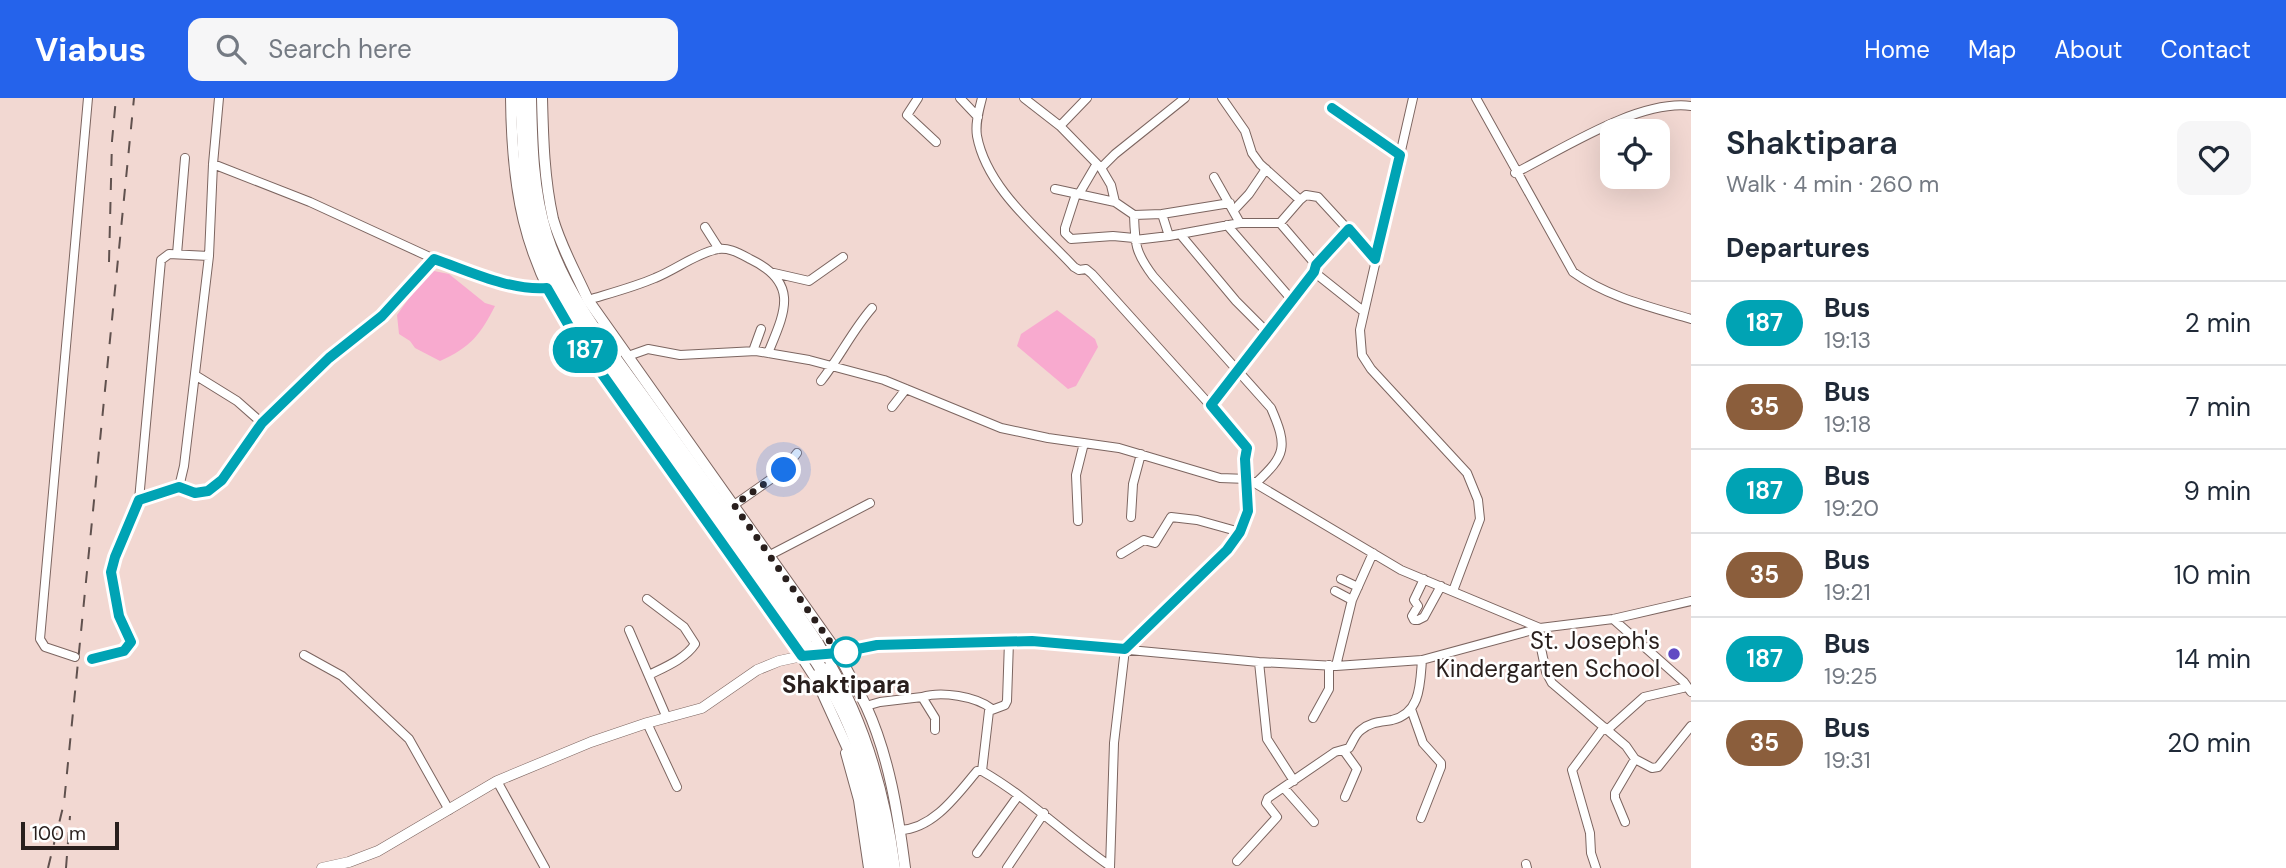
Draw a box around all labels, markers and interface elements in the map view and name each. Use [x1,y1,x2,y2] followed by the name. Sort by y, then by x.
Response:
[188,18,678,81] search box
[35,28,146,71] text: Viabus
[212,30,250,68] icon: search
[268,32,412,66] text: Search here
[1864,34,1930,65] text: Home
[1968,34,2016,65] text: Map
[2054,34,2123,65] text: About
[2161,34,2251,65] text: Contact
[1600,119,1670,189] map controls
[1600,119,1670,189] button: locate
[1726,121,1898,164] text: Shaktipara
[2177,121,2251,195] button: heart
[1726,169,1939,199] text: Walk · 4 min · 260 m
[1726,231,1870,265] text: Departures
[1824,291,1870,325] text: Bus
[2185,306,2251,340] text: 2 min
[1746,307,1783,338] text: 187
[1824,325,1871,355] text: 19:13
[545,327,625,373] line badge: 187
[567,334,603,365] text: 187
[1824,375,1870,409] text: Bus
[2186,390,2251,424] text: 7 min
[1750,391,1779,422] text: 35
[1824,409,1871,439] text: 19:18
[766,452,801,487] your location
[1824,459,1870,493] text: Bus
[2183,474,2251,508] text: 9 min
[1746,475,1783,506] text: 187
[1824,493,1879,523] text: 19:20
[1824,543,1870,577] text: Bus
[2174,558,2251,592] text: 10 min
[1750,559,1779,590] text: 35
[1824,577,1871,607] text: 19:21
[1436,625,1660,684] place label: St. Joseph's Kindergarten School
[1824,627,1870,661] text: Bus
[831,637,861,667] marker: Shaktipara
[2176,642,2251,676] text: 14 min
[1746,643,1783,674] text: 187
[1666,646,1682,662] marker: St. Joseph's Kindergarten School
[1824,661,1878,691] text: 19:25
[782,669,910,700] place label: Shaktipara
[1824,711,1870,745] text: Bus
[2167,726,2251,760] text: 20 min
[1750,727,1779,758] text: 35
[1824,745,1871,775] text: 19:31
[21,819,119,851] scale bar
[32,821,86,846] text: 100 m

